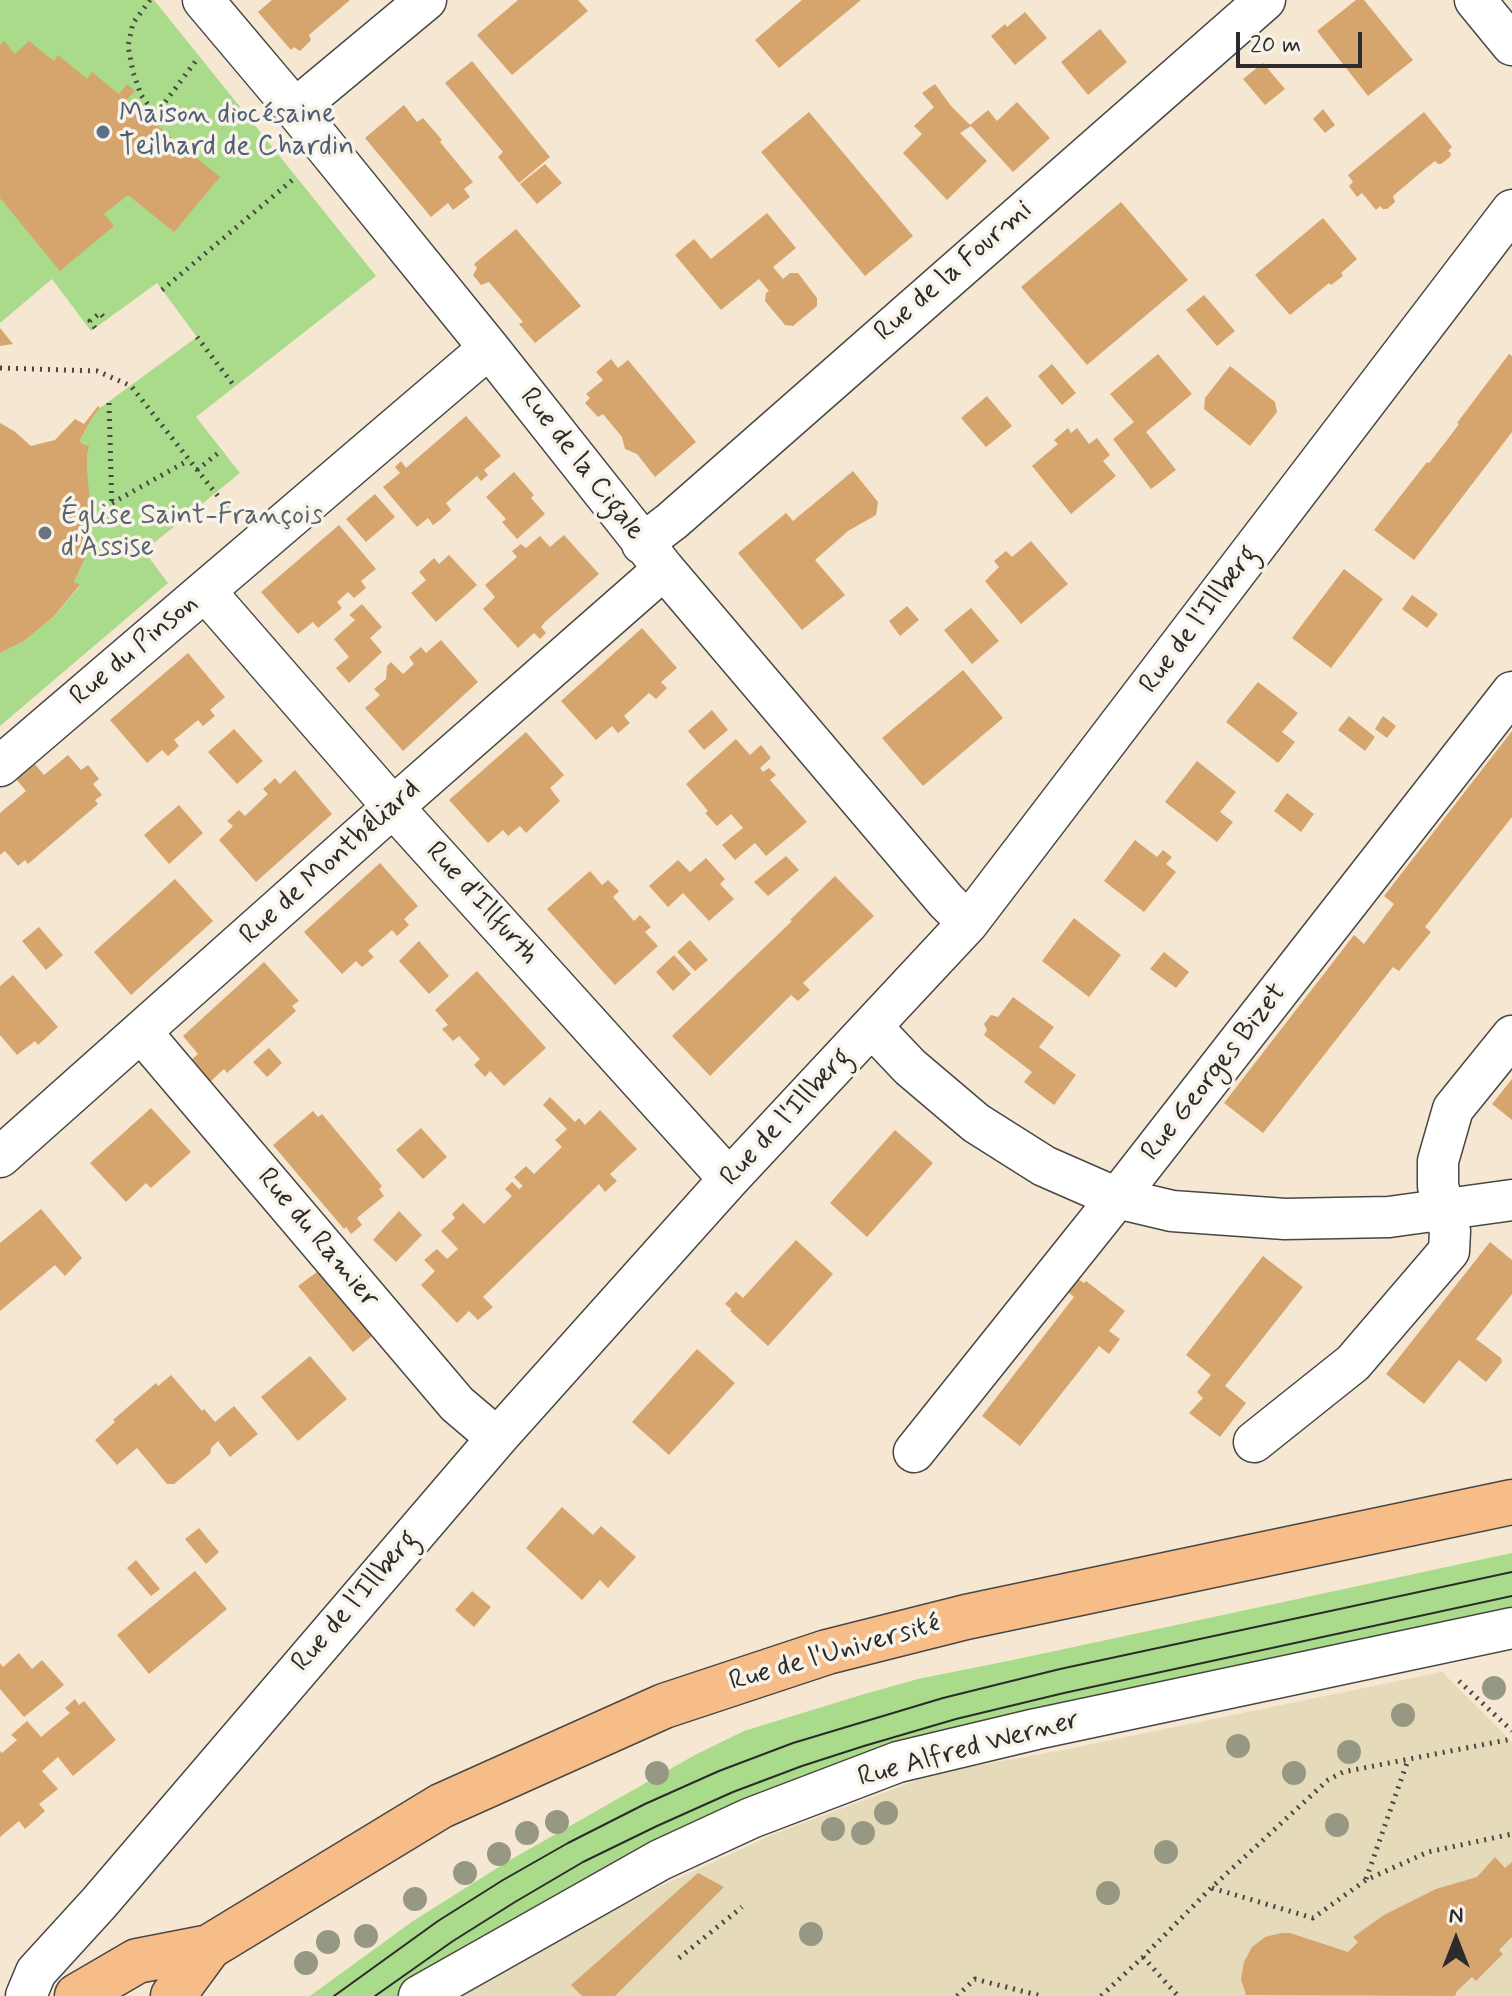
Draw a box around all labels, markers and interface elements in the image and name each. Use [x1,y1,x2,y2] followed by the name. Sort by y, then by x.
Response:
[1240,16,1366,66] scale bar
[1250,30,1301,61] text: 20 m
[119,99,354,165] place label: Maison diocésaine Teilhard de Chardin
[94,123,112,141] marker: Maison diocésaine Teilhard de Chardin
[868,194,1040,350] street label: Rue de la Fourmi
[511,382,651,548] street label: Rue de la Cigale
[61,500,323,566] place label: Église Saint-François d'Assise
[36,524,54,542] marker: Église Saint-François d'Assise
[1133,539,1267,701] street label: Rue de l'Illberg
[64,588,206,714] street label: Rue du Pinson
[234,773,428,953] street label: Rue de Montbéliard
[417,836,545,972] street label: Rue d'Illfurth
[1135,977,1295,1169] street label: Rue Georges Bizet
[714,1042,860,1194] street label: Rue de l'Illberg
[249,1162,385,1316] street label: Rue du Ramier
[285,1524,427,1680] street label: Rue de l'Illberg
[726,1608,944,1700] street label: Rue de l'Université
[855,1704,1083,1796] street label: Rue Alfred Werner
[1416,1900,1496,1980] north arrow
[1449,1902,1463,1930] text: N

